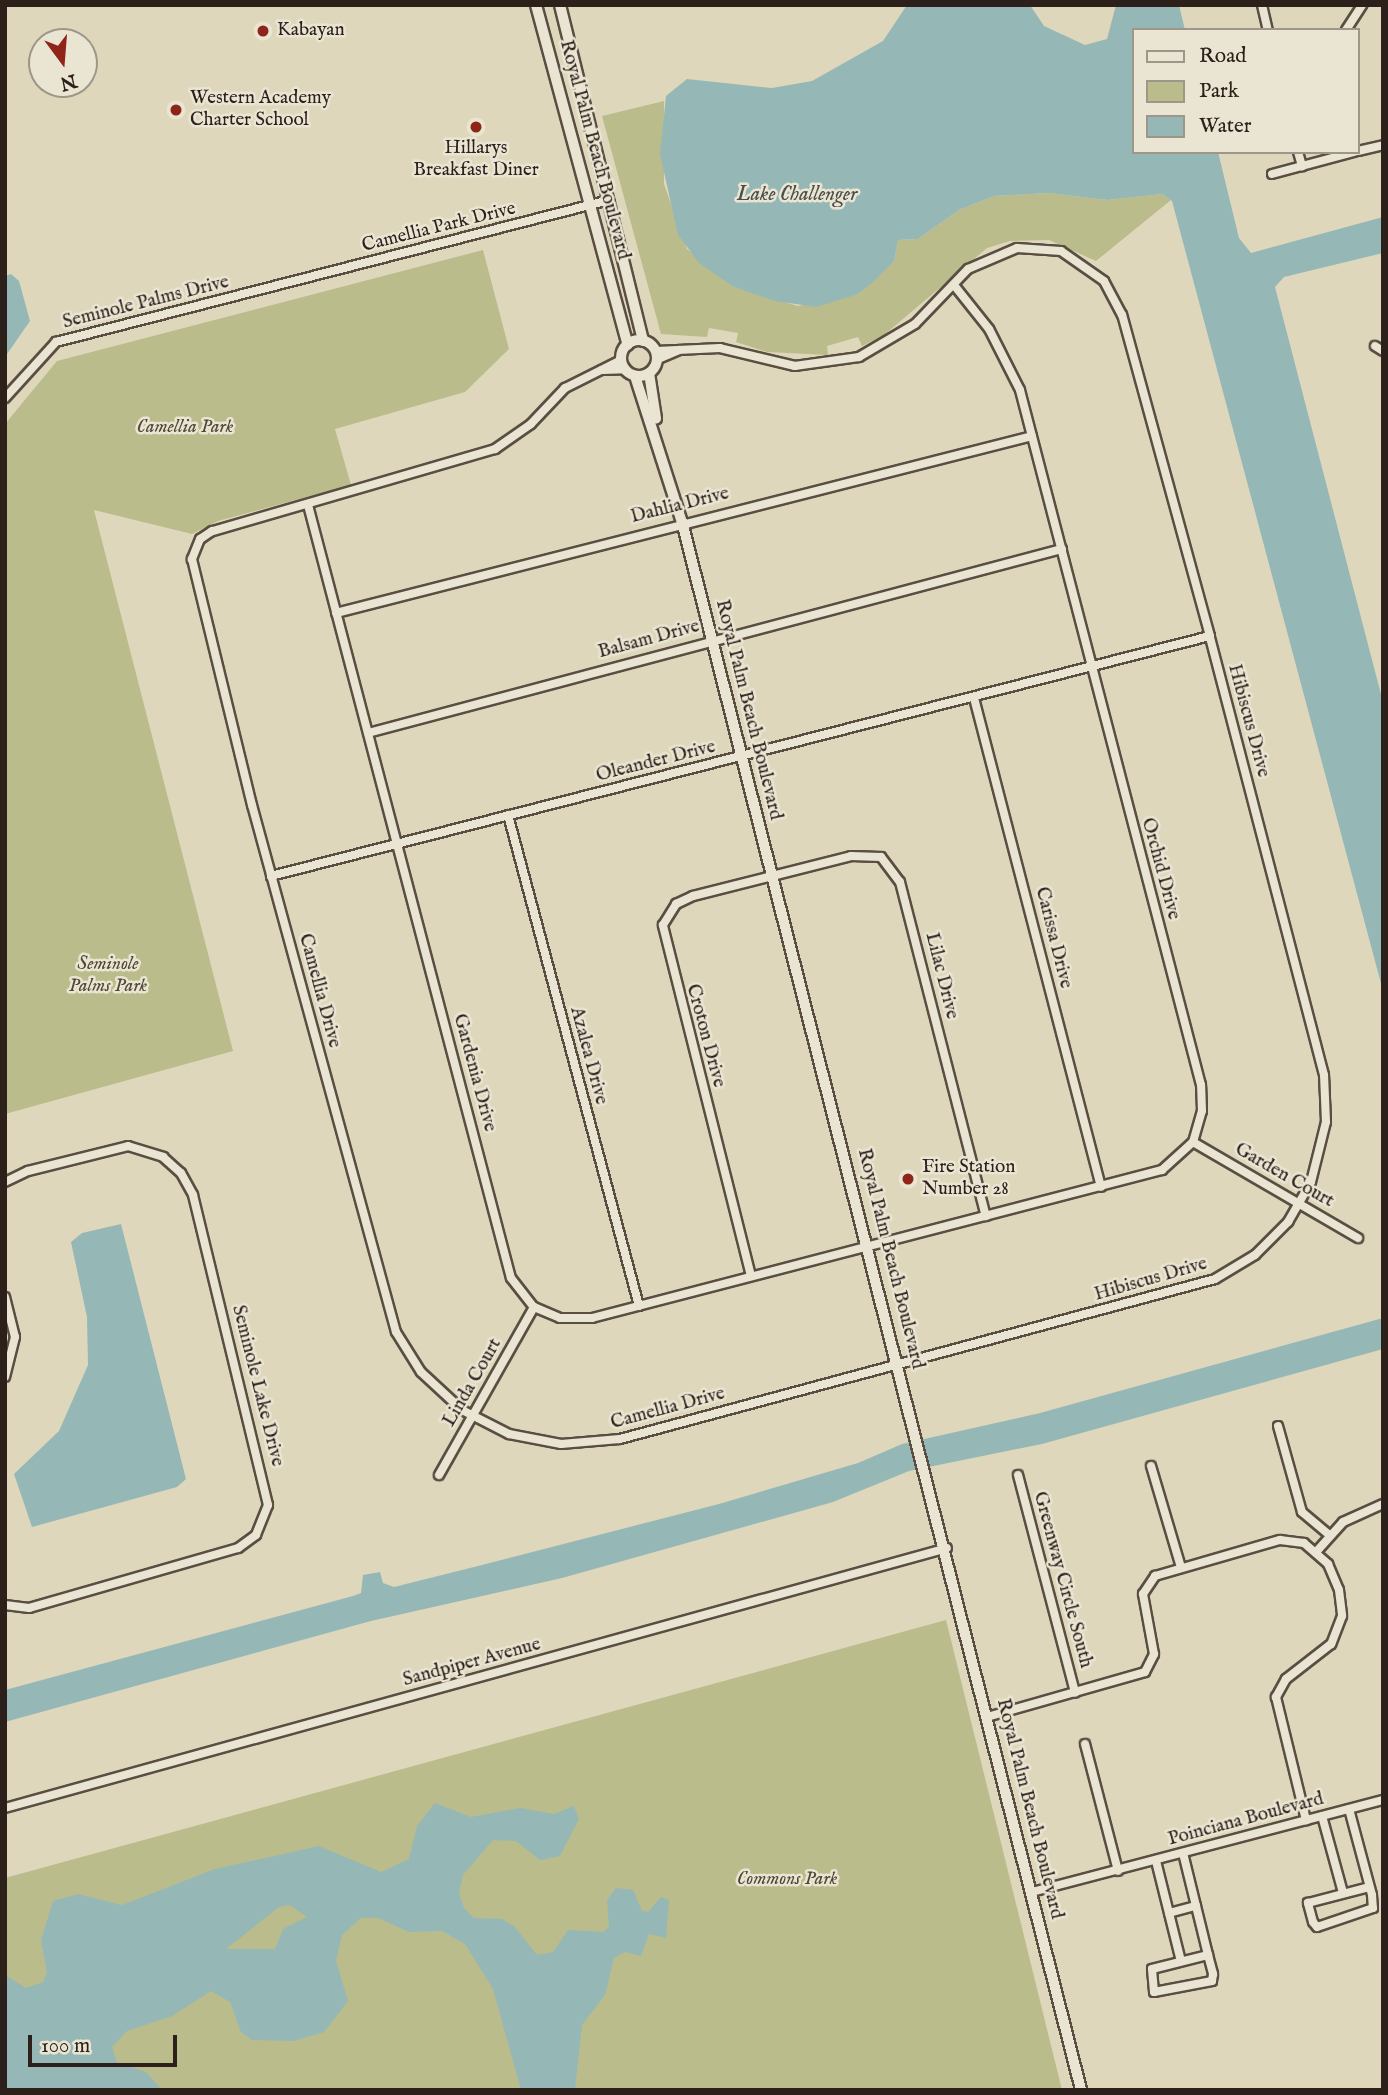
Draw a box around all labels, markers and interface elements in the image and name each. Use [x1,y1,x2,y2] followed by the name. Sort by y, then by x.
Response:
[277,20,345,42] place label: Kabayan
[255,23,271,39] marker: Kabayan
[28,28,98,98] north arrow
[1132,28,1360,154] legend
[554,38,634,262] street label: Royal Palm Beach Boulevard
[1199,43,1246,70] text: Road
[57,67,79,95] text: N
[1199,78,1239,105] text: Park
[190,88,331,132] place label: Western Academy Charter School
[168,102,184,118] marker: Western Academy Charter School
[1199,113,1251,140] text: Water
[468,119,484,135] marker: Hillarys Breakfast Diner
[413,138,539,182] place label: Hillarys Breakfast Diner
[737,182,857,208] water label: Lake Challenger
[360,198,518,258] street label: Camellia Park Drive
[61,271,231,335] street label: Seminole Palms Drive
[137,417,233,439] park label: Camellia Park
[628,483,732,529] street label: Dahlia Drive
[710,597,786,823] street label: Royal Palm Beach Boulevard
[596,616,702,664] street label: Balsam Drive
[1222,662,1274,780] street label: Hibiscus Drive
[594,736,718,788] street label: Oleander Drive
[1135,816,1185,922] street label: Orchid Drive
[1029,885,1077,991] street label: Carissa Drive
[919,930,963,1022] street label: Lilac Drive
[293,931,345,1051] street label: Camellia Drive
[69,954,147,998] park label: Seminole Palms Park
[680,982,730,1090] street label: Croton Drive
[564,1005,612,1107] street label: Azalea Drive
[447,1012,501,1134] street label: Gardenia Drive
[1230,1138,1338,1214] street label: Garden Court
[852,1146,928,1372] street label: Royal Palm Beach Boulevard
[922,1157,1015,1201] place label: Fire Station Number 28
[900,1171,916,1187] marker: Fire Station Number 28
[1092,1253,1210,1307] street label: Hibiscus Drive
[226,1303,288,1469] street label: Seminole Lake Drive
[439,1335,507,1431] street label: Linda Court
[608,1383,728,1435] street label: Camellia Drive
[1027,1489,1097,1671] street label: Greenway Circle South
[401,1634,543,1692] street label: Sandpiper Avenue
[991,1696,1067,1922] street label: Royal Palm Beach Boulevard
[1166,1788,1326,1852] street label: Poinciana Boulevard
[737,1869,837,1891] park label: Commons Park
[32,2022,180,2066] scale bar
[41,2033,90,2060] text: 100 m

